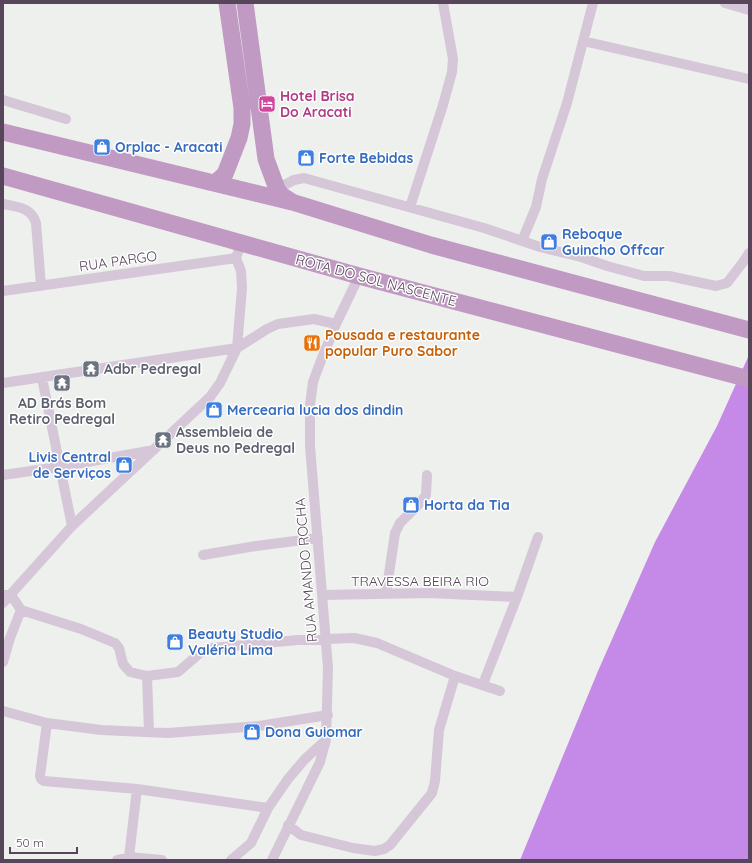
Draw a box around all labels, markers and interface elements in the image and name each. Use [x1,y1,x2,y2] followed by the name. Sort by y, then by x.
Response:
[280,87,355,121] place label: Hotel Brisa Do Aracati
[257,94,277,114] hotel icon: Hotel Brisa Do Aracati
[92,137,112,157] shop icon: Orplac - Aracati
[115,138,222,156] place label: Orplac - Aracati
[296,148,316,168] shop icon: Forte Bebidas
[319,149,413,167] place label: Forte Bebidas
[562,225,665,259] place label: Reboque Guincho Offcar
[539,232,559,252] shop icon: Reboque Guincho Offcar
[78,247,158,275] street label: RUA PARGO
[294,250,458,310] street label: ROTA DO SOL NASCENTE
[325,326,480,360] place label: Pousada e restaurante popular Puro Sabor
[302,333,322,353] restaurant icon: Pousada e restaurante popular Puro Sabor
[81,359,101,379] temple icon: Adbr Pedregal
[104,360,201,378] place label: Adbr Pedregal
[52,373,72,393] temple icon: AD Brás Bom Retiro Pedregal
[9,394,115,428] place label: AD Brás Bom Retiro Pedregal
[204,400,224,420] shop icon: Mercearia lucia dos dindin
[227,401,403,419] place label: Mercearia lucia dos dindin
[176,423,295,457] place label: Assembleia de Deus no Pedregal
[153,430,173,450] temple icon: Assembleia de Deus no Pedregal
[28,448,111,482] place label: Livis Central de Serviços
[114,455,134,475] shop icon: Livis Central de Serviços
[401,495,421,515] shop icon: Horta da Tia
[424,496,510,514] place label: Horta da Tia
[291,497,321,643] street label: RUA AMANDO ROCHA
[351,572,489,590] street label: TRAVESSA BEIRA RIO
[188,625,284,659] place label: Beauty Studio Valéria Lima
[165,632,185,652] shop icon: Beauty Studio Valéria Lima
[242,722,262,742] shop icon: Dona Guiomar
[265,723,363,741] place label: Dona Guiomar
[10,829,77,855] scale bar
[16,835,44,850] text: 50 m

